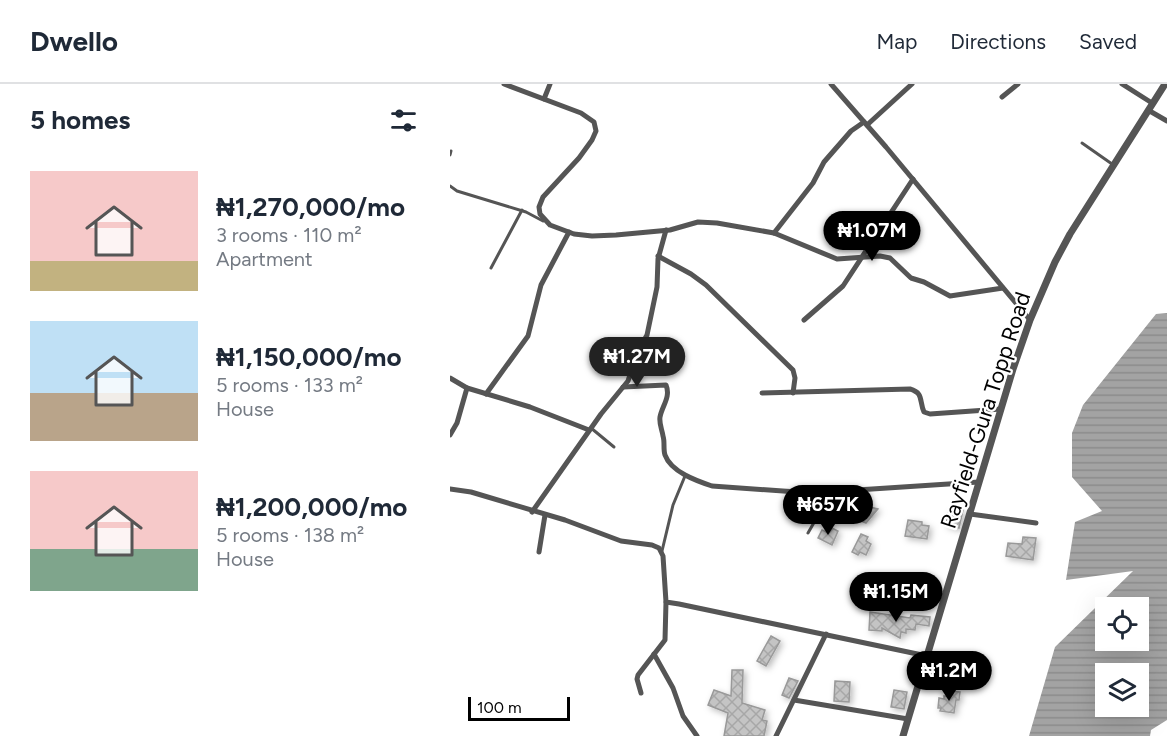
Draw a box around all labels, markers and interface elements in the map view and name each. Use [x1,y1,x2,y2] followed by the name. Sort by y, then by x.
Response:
[30,24,118,58] text: Dwello
[876,29,917,54] text: Map
[950,29,1046,54] text: Directions
[1079,29,1137,54] text: Saved
[30,104,130,136] text: 5 homes
[387,104,420,137] icon: filters
[216,191,405,223] text: ₦1,270,000/mo
[78,195,150,267] icon: home
[823,211,921,262] pin: ₦1.07M
[837,218,907,242] text: ₦1.07M
[216,223,362,247] text: 3 rooms · 110 m²
[216,247,313,271] text: Apartment
[934,288,1037,532] street label: Rayfield-Gura Topp Road
[588,337,686,388] pin: ₦1.27M
[216,341,402,373] text: ₦1,150,000/mo
[603,344,671,368] text: ₦1.27M
[78,345,150,417] icon: home
[216,373,363,397] text: 5 rooms · 133 m²
[216,397,274,421] text: House
[786,485,870,536] pin: ₦657K
[216,491,407,523] text: ₦1,200,000/mo
[797,492,859,516] text: ₦657K
[78,495,150,567] icon: home
[216,523,364,547] text: 5 rooms · 138 m²
[216,547,274,571] text: House
[847,572,945,623] pin: ₦1.15M
[863,579,929,603] text: ₦1.15M
[1095,597,1149,717] map controls
[1095,597,1149,651] button: locate
[907,651,991,702] pin: ₦1.2M
[921,658,977,682] text: ₦1.2M
[1095,663,1149,717] button: layers
[468,694,570,722] scale bar
[477,698,522,717] text: 100 m

